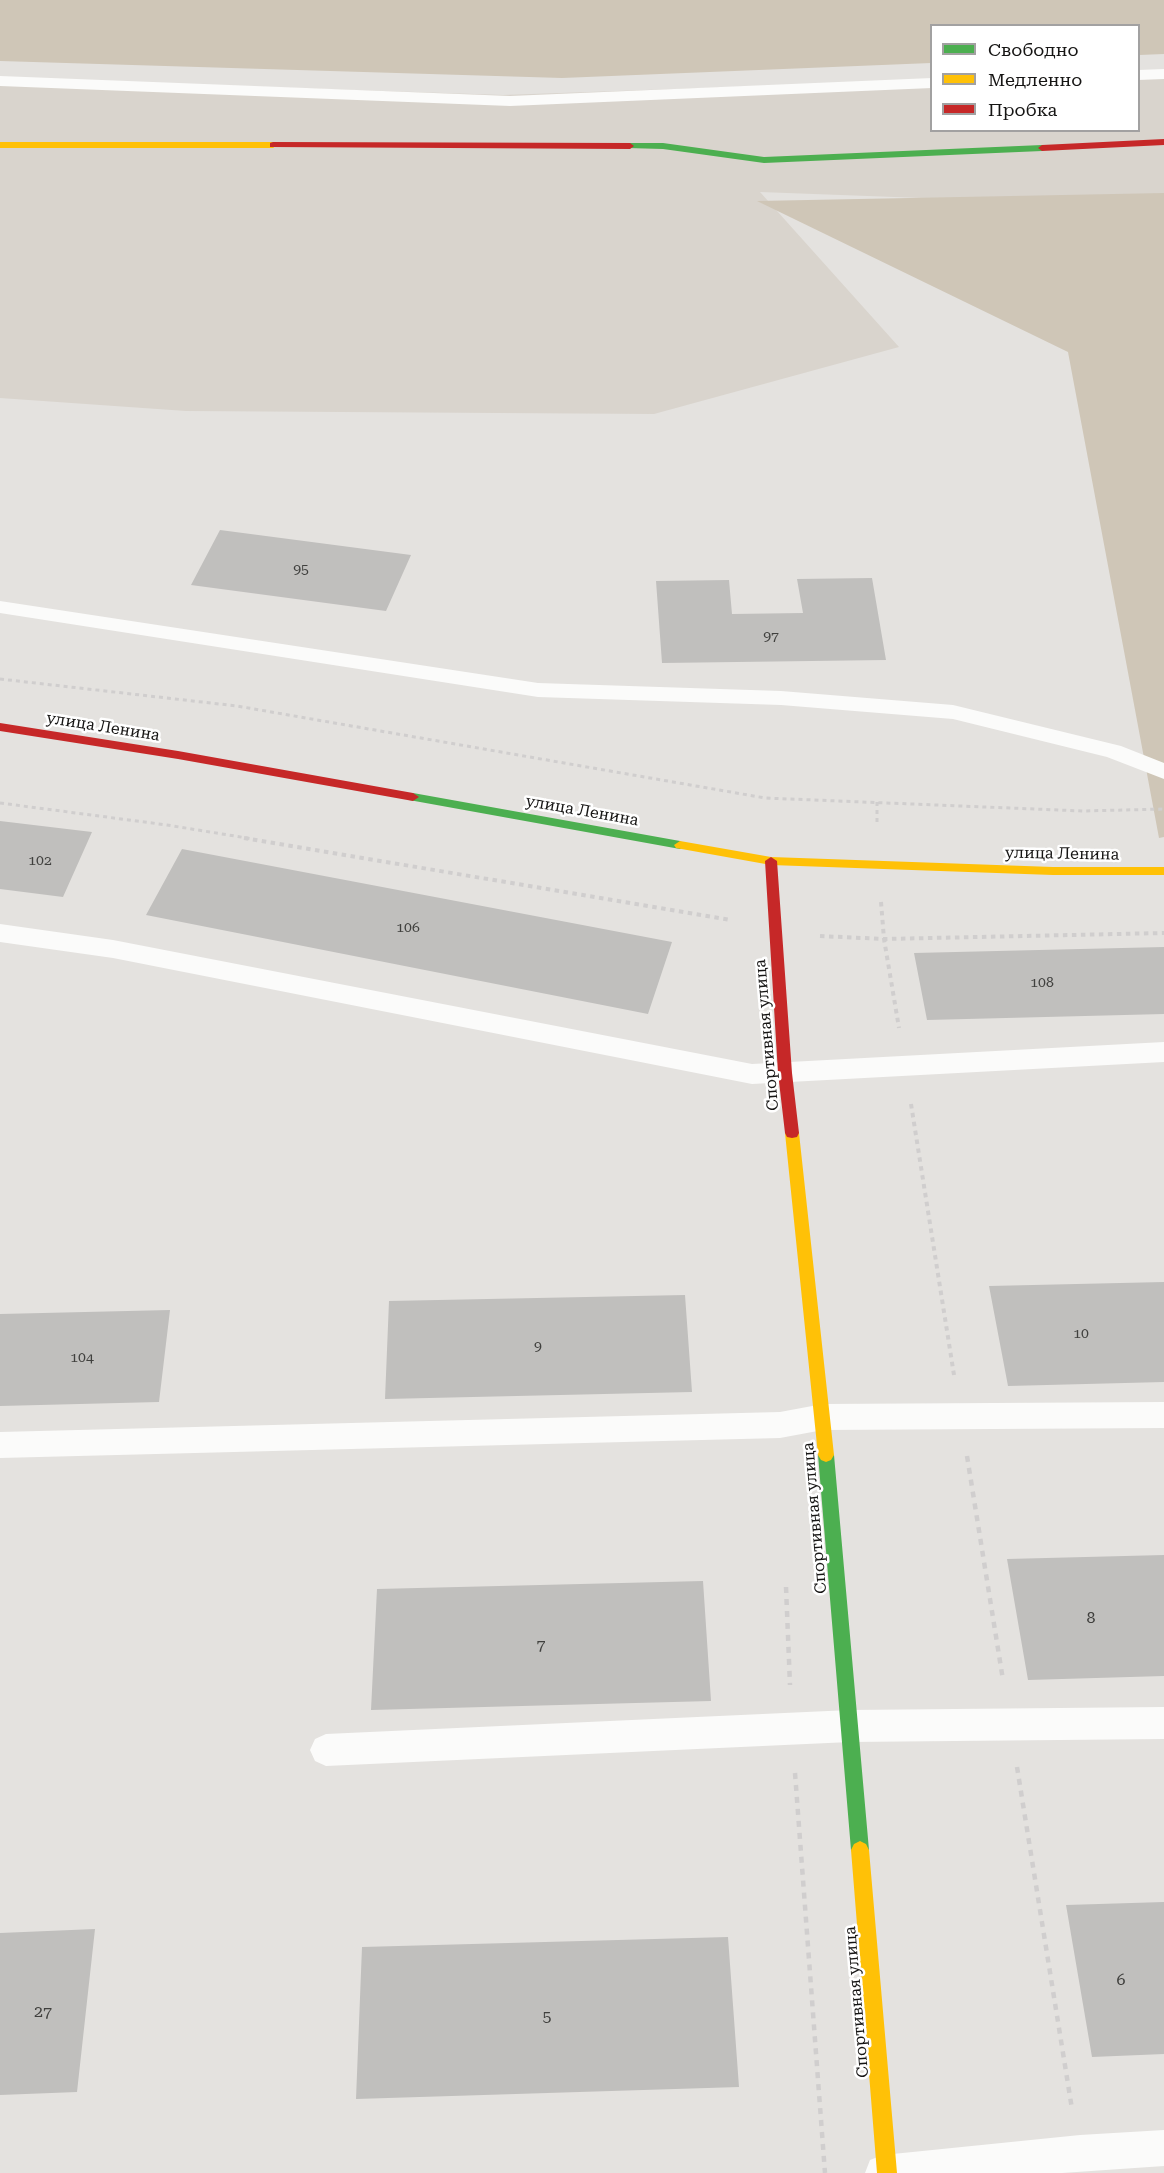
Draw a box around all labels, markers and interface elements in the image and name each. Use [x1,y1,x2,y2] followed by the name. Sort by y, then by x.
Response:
[930,24,1140,132] legend
[988,39,1078,60] text: Свободно
[988,69,1082,90] text: Медленно
[988,99,1057,120] text: Пробка
[293,562,309,578] house number: 95
[763,629,779,645] house number: 97
[45,709,161,745] street label: улица Ленина
[524,792,640,830] street label: улица Ленина
[1005,843,1119,865] street label: улица Ленина
[28,853,52,869] house number: 102
[396,920,420,936] house number: 106
[751,958,783,1112] street label: Спортивная улица
[1030,975,1054,991] house number: 108
[1073,1326,1089,1342] house number: 10
[534,1339,542,1355] house number: 9
[70,1350,94,1366] house number: 104
[799,1441,831,1595] street label: Спортивная улица
[1087,1608,1095,1628] house number: 8
[537,1635,545,1655] house number: 7
[841,1925,873,2079] street label: Спортивная улица
[1117,1970,1125,1990] house number: 6
[34,2002,52,2022] house number: 27
[543,2007,551,2027] house number: 5

